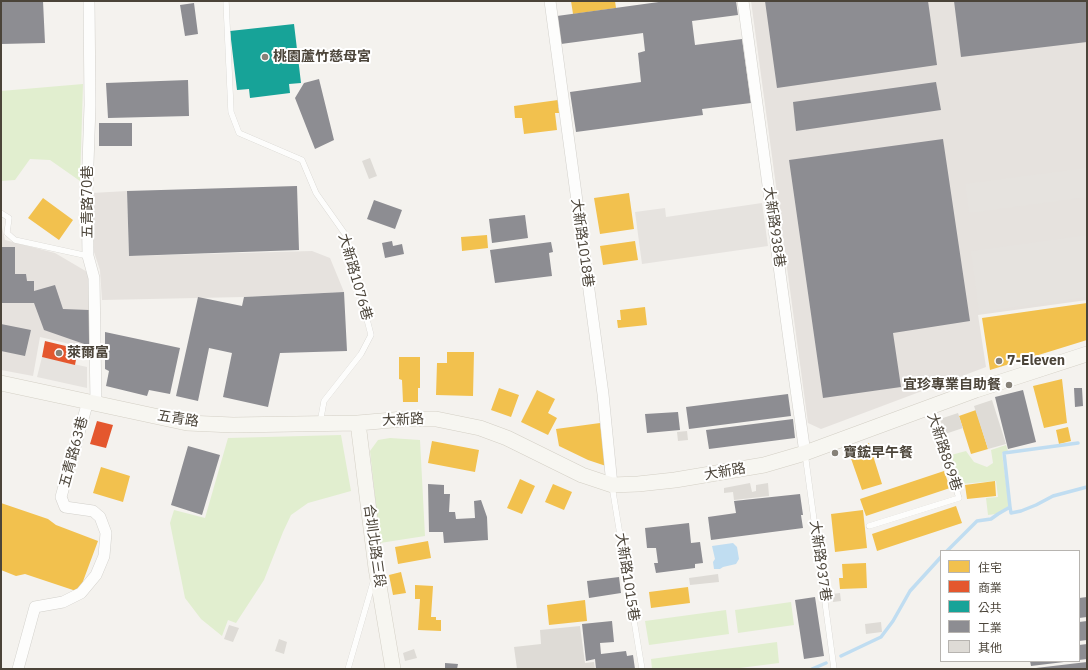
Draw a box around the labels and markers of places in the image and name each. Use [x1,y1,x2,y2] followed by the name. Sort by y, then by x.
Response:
[273,49,371,65] place label: 桃園蘆竹慈母宮
[260,52,270,62] marker: 桃園蘆竹慈母宮
[67,345,109,361] place label: 萊爾富
[54,348,64,358] marker: 萊爾富
[1007,353,1065,369] place label: 7-Eleven
[994,356,1004,366] marker: 7-Eleven
[903,377,1001,393] place label: 宜珍專業自助餐
[1004,380,1014,390] marker: 宜珍專業自助餐
[843,445,913,461] place label: 寶鋐早午餐
[830,448,840,458] marker: 寶鋐早午餐

